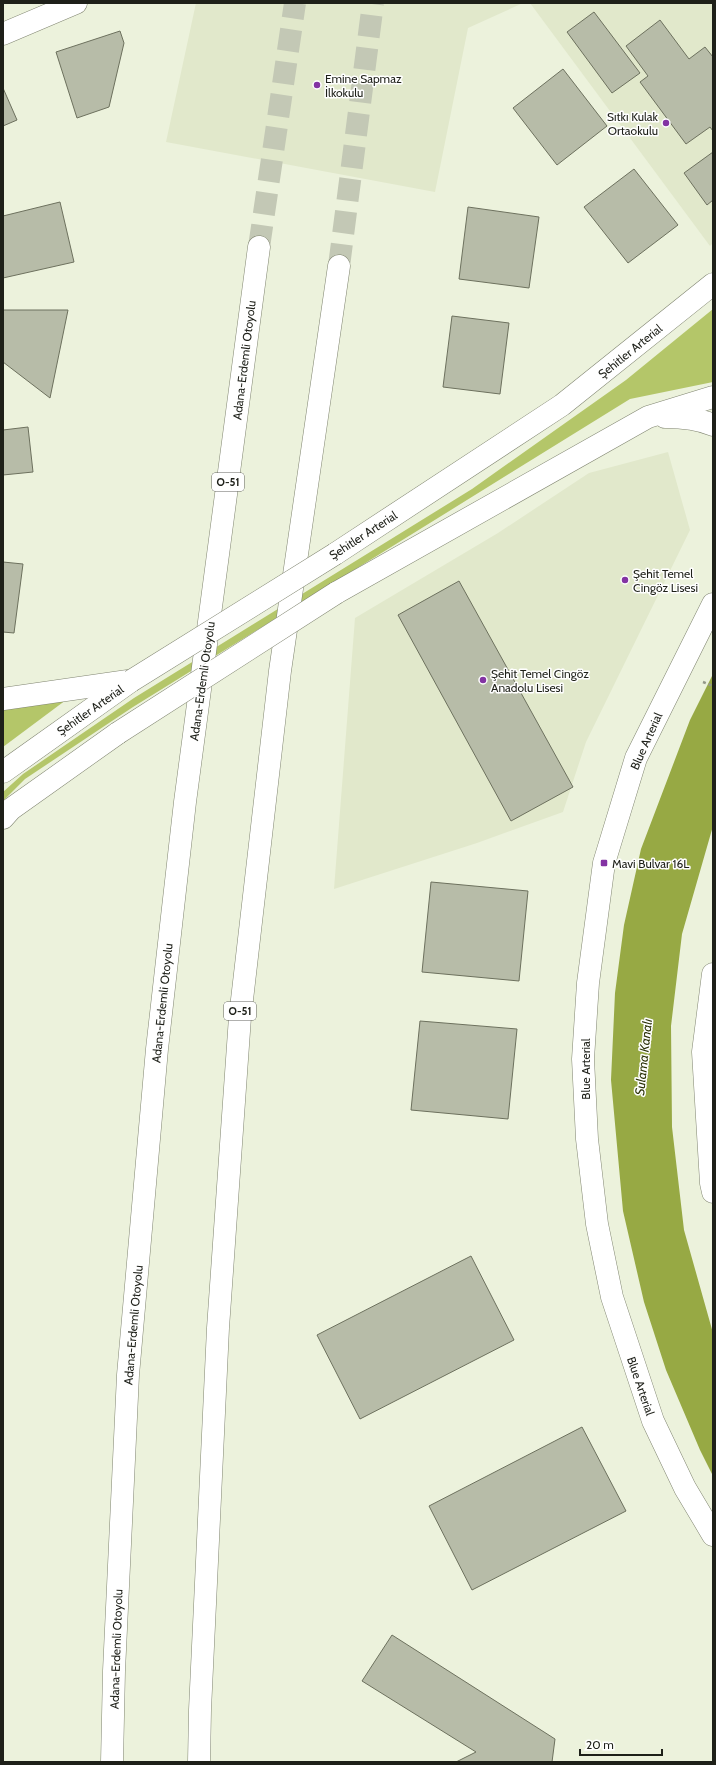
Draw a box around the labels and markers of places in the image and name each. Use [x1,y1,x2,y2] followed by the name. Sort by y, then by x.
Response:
[325,71,402,100] place label: Emine Sapmaz İlkokulu
[312,80,322,90] marker: Emine Sapmaz İlkokulu
[607,109,659,138] place label: Sıtkı Kulak Ortaokulu
[661,118,671,128] marker: Sıtkı Kulak Ortaokulu
[633,566,698,595] place label: Şehit Temel Cingöz Lisesi
[620,575,630,585] marker: Şehit Temel Cingöz Lisesi
[491,666,589,695] place label: Şehit Temel Cingöz Anadolu Lisesi
[478,675,488,685] marker: Şehit Temel Cingöz Anadolu Lisesi
[612,856,689,871] place label: Mavi Bulvar 16L
[599,858,609,868] marker: Mavi Bulvar 16L

